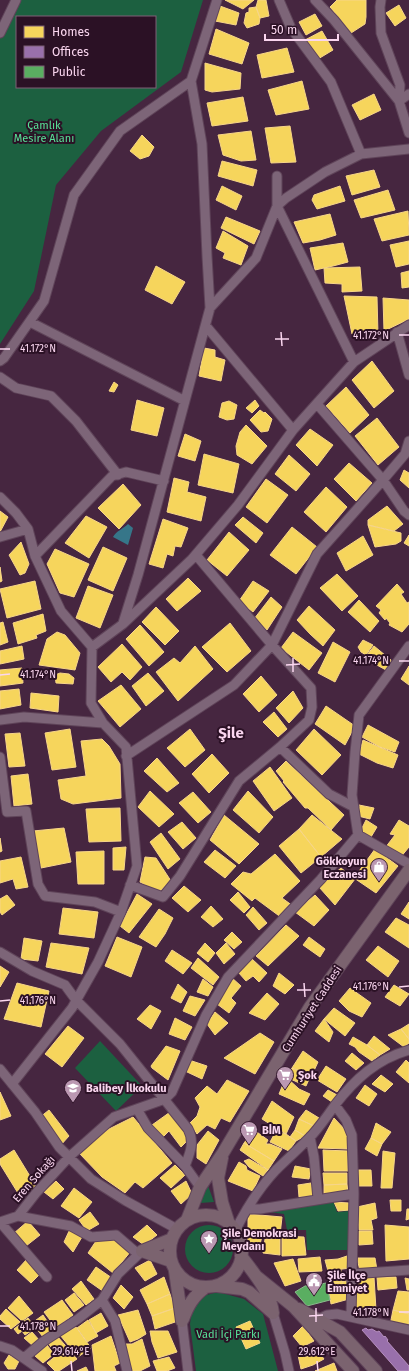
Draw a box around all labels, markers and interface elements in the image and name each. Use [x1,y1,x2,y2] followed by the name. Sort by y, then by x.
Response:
[16,16,156,88] legend
[265,16,338,42] scale bar
[271,23,297,37] text: 50 m
[52,25,90,39] text: Homes
[52,45,89,59] text: Offices
[52,65,86,79] text: Public
[14,119,74,145] park label: Çamlık Mesire Alanı
[353,330,389,342] text: 41.172°N
[20,343,56,355] text: 41.172°N
[353,655,389,667] text: 41.174°N
[20,669,56,681] text: 41.174°N
[218,724,244,743] district label: Şile
[316,855,366,881] place label: Gökkoyun Eczanesi
[369,857,389,882] shop icon: Gökkoyun Eczanesi
[279,964,345,1054] street label: Cumhuriyet Caddesi
[353,981,389,993] text: 41.176°N
[20,995,56,1007] text: 41.176°N
[275,1065,295,1090] supermarket icon: Şok
[298,1069,318,1082] place label: Şok
[63,1078,83,1103] school or university icon: Balibey İlkokulu
[86,1082,167,1095] place label: Balibey İlkokulu
[239,1120,259,1145] supermarket icon: BİM
[262,1124,281,1137] place label: BİM
[10,1153,58,1205] street label: Eren Sokağı
[222,1227,297,1253] place label: Şile Demokrasi Meydanı
[199,1229,219,1254] place icon: Şile Demokrasi Meydanı
[327,1269,368,1295] place label: Şile İlçe Emniyet
[304,1271,324,1296] public building icon: Şile İlçe Emniyet
[353,1307,389,1319] text: 41.178°N
[20,1321,56,1333] text: 41.178°N
[196,1327,260,1341] park label: Vadi İçi Parkı
[52,1346,90,1358] text: 29.614°E
[298,1346,336,1358] text: 29.612°E

